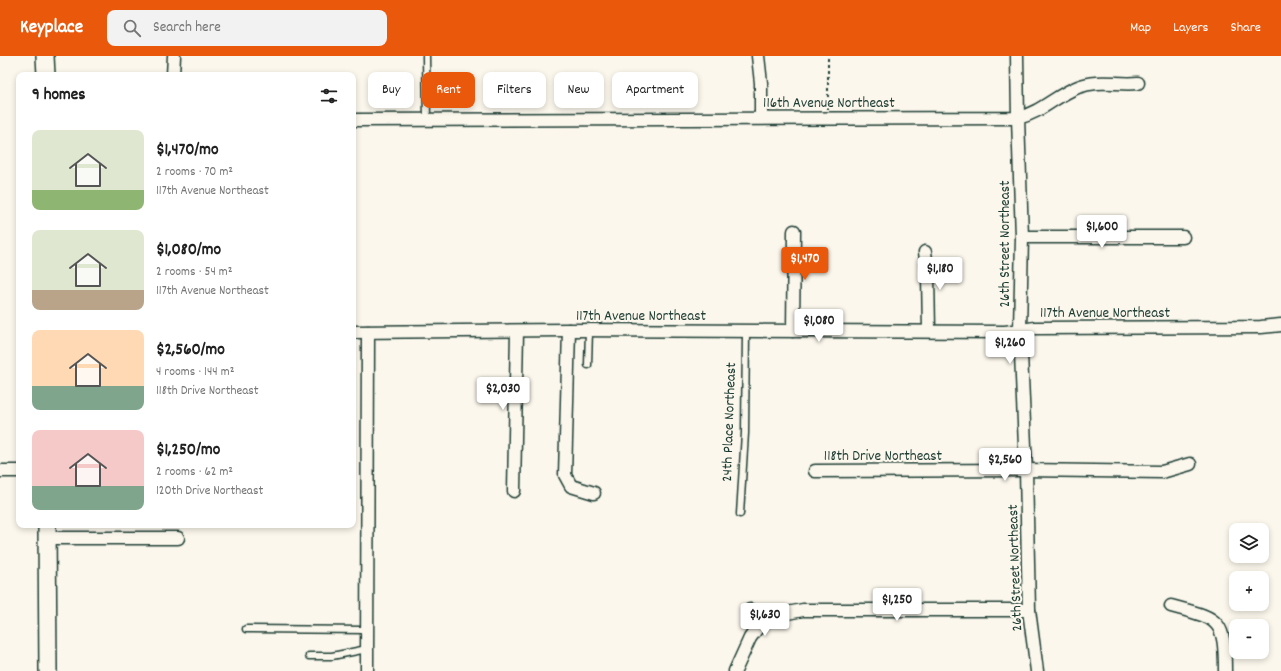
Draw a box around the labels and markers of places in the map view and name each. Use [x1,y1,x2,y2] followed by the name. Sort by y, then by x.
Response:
[1069,215,1135,249] pin: $1,600
[772,247,838,281] pin: $1,470
[907,257,973,291] pin: $1,180
[786,309,852,343] pin: $1,080
[977,331,1043,365] pin: $1,260
[470,377,536,411] pin: $2,030
[972,448,1038,482] pin: $2,560
[864,588,930,622] pin: $1,250
[732,603,798,637] pin: $1,630

